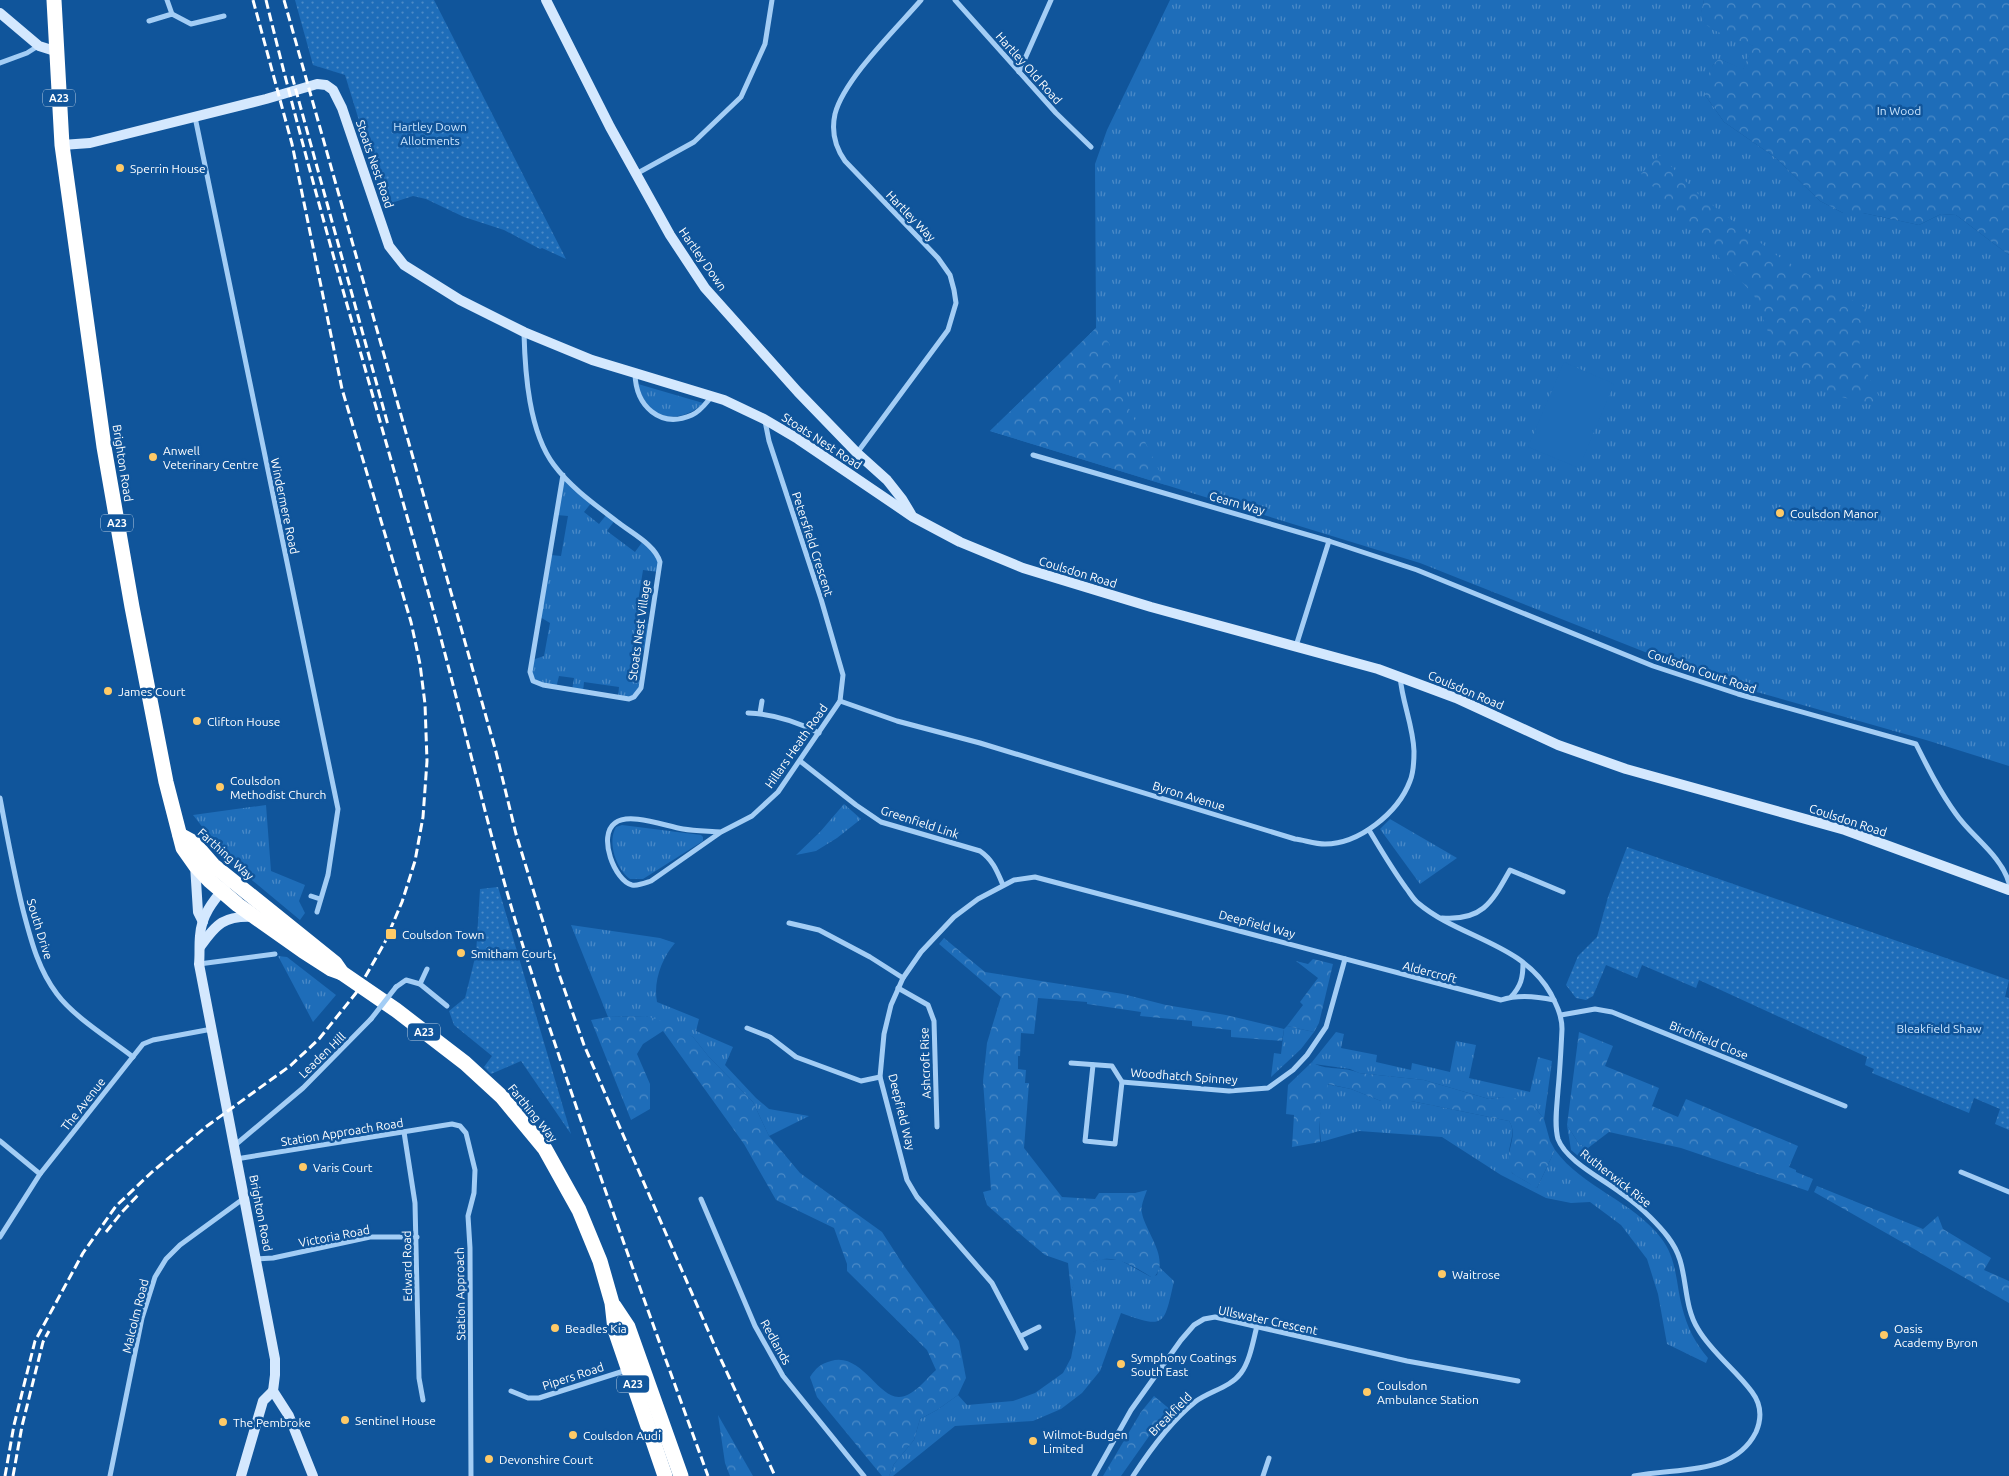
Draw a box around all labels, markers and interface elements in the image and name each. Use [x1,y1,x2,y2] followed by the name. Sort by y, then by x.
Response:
[993,29,1065,107] street label: Hartley Old Road
[43,90,75,106] road number: A23
[1877,104,1921,117] park label: In Wood
[354,118,396,210] street label: Stoats Nest Road
[393,120,467,147] park label: Hartley Down Allotments
[114,162,126,174] marker: Sperrin House
[130,162,206,175] place label: Sperrin House
[884,188,938,244] street label: Hartley Way
[677,225,729,293] street label: Hartley Down
[780,410,864,472] street label: Stoats Nest Road
[110,424,136,502] street label: Brighton Road
[163,444,259,471] place label: Anwell Veterinary Centre
[147,451,159,463] marker: Anwell Veterinary Centre
[268,457,302,555] street label: Windermere Road
[1208,489,1266,517] street label: Cearn Way
[790,490,836,598] street label: Petersfield Crescent
[1774,507,1786,519] marker: Coulsdon Manor
[1790,507,1879,520] place label: Coulsdon Manor
[101,514,133,532] road number: A23
[1037,554,1119,590] street label: Coulsdon Road
[625,579,653,681] street label: Stoats Nest Village
[1646,646,1758,696] street label: Coulsdon Court Road
[1426,668,1506,712] street label: Coulsdon Road
[102,685,114,697] marker: James Court
[118,685,186,698] place label: James Court
[762,702,830,790] street label: Hillars Heath Road
[191,715,203,727] marker: Clifton House
[207,715,280,728] place label: Clifton House
[230,774,326,801] place label: Coulsdon Methodist Church
[1151,779,1227,813] street label: Byron Avenue
[214,781,226,793] marker: Coulsdon Methodist Church
[1808,801,1888,839] street label: Coulsdon Road
[879,803,961,841] street label: Greenfield Link
[196,826,257,883] street label: Farthing Way
[25,897,55,961] street label: South Drive
[1217,908,1297,940] street label: Deepfield Way
[384,927,398,941] marker: Coulsdon Town
[402,928,484,941] place label: Coulsdon Town
[455,947,467,959] marker: Smitham Court
[471,947,552,960] place label: Smitham Court
[1401,959,1459,986] street label: Aldercroft
[1668,1018,1750,1062] street label: Birchfield Close
[1896,1022,1982,1035] park label: Bleakfield Shaw
[408,1024,440,1040] road number: A23
[917,1027,933,1099] street label: Ashcroft Rise
[296,1030,348,1080] street label: Leaden Hill
[1130,1066,1238,1086] street label: Woodhatch Spinney
[886,1072,918,1152] street label: Deepfield Way
[58,1075,108,1133] street label: The Avenue
[506,1082,560,1145] street label: Farthing Way
[280,1116,404,1148] street label: Station Approach Road
[1578,1146,1654,1210] street label: Rutherwick Rise
[297,1161,309,1173] marker: Varis Court
[313,1161,373,1174] place label: Varis Court
[247,1174,275,1252] street label: Brighton Road
[297,1223,371,1249] street label: Victoria Road
[400,1230,414,1302] street label: Edward Road
[453,1247,467,1341] street label: Station Approach
[1436,1268,1448,1280] marker: Waitrose
[1452,1268,1500,1281] place label: Waitrose
[119,1277,151,1355] street label: Malcolm Road
[1217,1303,1319,1337] street label: Ullswater Crescent
[758,1317,794,1367] street label: Redlands
[549,1322,561,1334] marker: Beadles Kia
[565,1322,627,1335] place label: Beadles Kia
[1894,1322,1978,1349] place label: Oasis Academy Byron
[1878,1329,1890,1341] marker: Oasis Academy Byron
[1131,1351,1237,1378] place label: Symphony Coatings South East
[1115,1358,1127,1370] marker: Symphony Coatings South East
[541,1360,605,1392] street label: Pipers Road
[617,1376,649,1392] road number: A23
[1377,1379,1479,1406] place label: Coulsdon Ambulance Station
[1361,1386,1373,1398] marker: Coulsdon Ambulance Station
[1146,1390,1194,1438] street label: Breakfield
[339,1414,351,1426] marker: Sentinel House
[355,1414,436,1427] place label: Sentinel House
[217,1416,229,1428] marker: The Pembroke
[233,1416,311,1429] place label: The Pembroke
[1043,1428,1128,1455] place label: Wilmot-Budgen Limited
[567,1429,579,1441] marker: Coulsdon Audi
[583,1429,661,1442] place label: Coulsdon Audi
[1027,1435,1039,1447] marker: Wilmot-Budgen Limited
[483,1453,495,1465] marker: Devonshire Court
[499,1453,593,1466] place label: Devonshire Court

